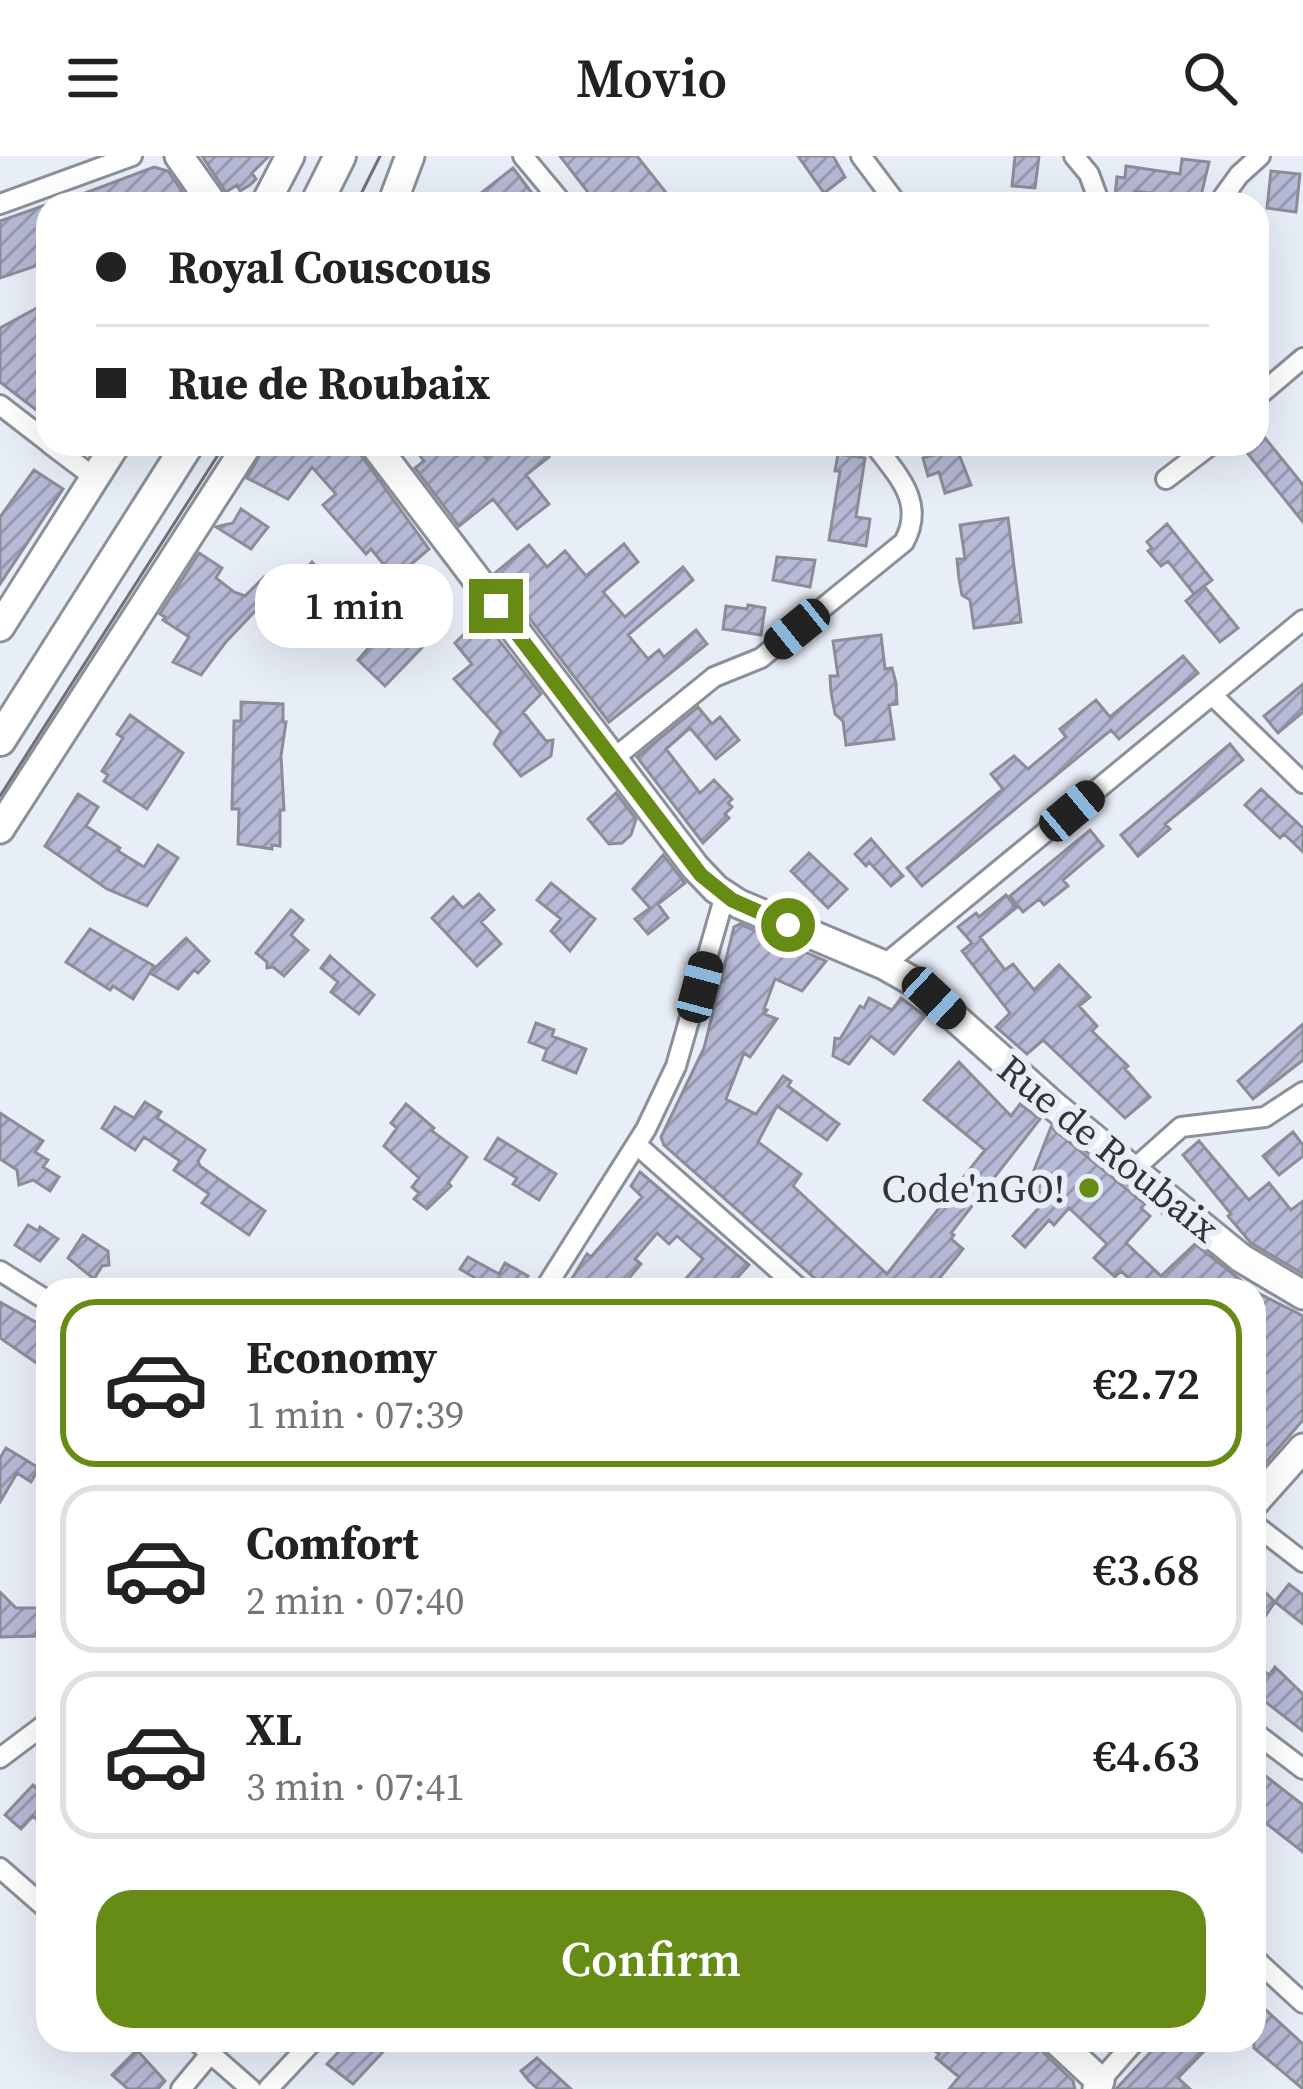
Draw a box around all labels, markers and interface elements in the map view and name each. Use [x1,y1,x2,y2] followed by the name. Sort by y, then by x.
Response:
[576,41,727,115] text: Movio
[60,45,126,111] icon: menu
[1177,45,1243,111] icon: search
[168,236,491,298] text: Royal Couscous
[168,352,490,414] text: Rue de Roubaix
[256,564,454,648] callout: 1 min
[304,579,404,632] text: 1 min
[469,579,523,633] route end
[758,592,836,666] car
[1033,774,1111,848] car
[761,898,815,952] route start
[673,948,727,1026] car
[895,960,973,1036] car
[987,1043,1231,1254] street label: Rue de Roubaix
[882,1162,1065,1215] place label: Code'nGO!
[1076,1175,1102,1201] marker: Code'nGO!
[246,1326,437,1388] text: Economy
[102,1329,210,1437] icon: car
[1093,1352,1200,1414] text: €2.72
[246,1388,465,1441] text: 1 min · 07:39
[246,1512,419,1574] text: Comfort
[102,1515,210,1623] icon: car
[1093,1538,1200,1600] text: €3.68
[246,1574,465,1627] text: 2 min · 07:40
[246,1698,302,1760] text: XL
[102,1701,210,1809] icon: car
[1093,1724,1200,1786] text: €4.63
[246,1760,465,1813] text: 3 min · 07:41
[96,1890,1206,2028] button: Confirm

